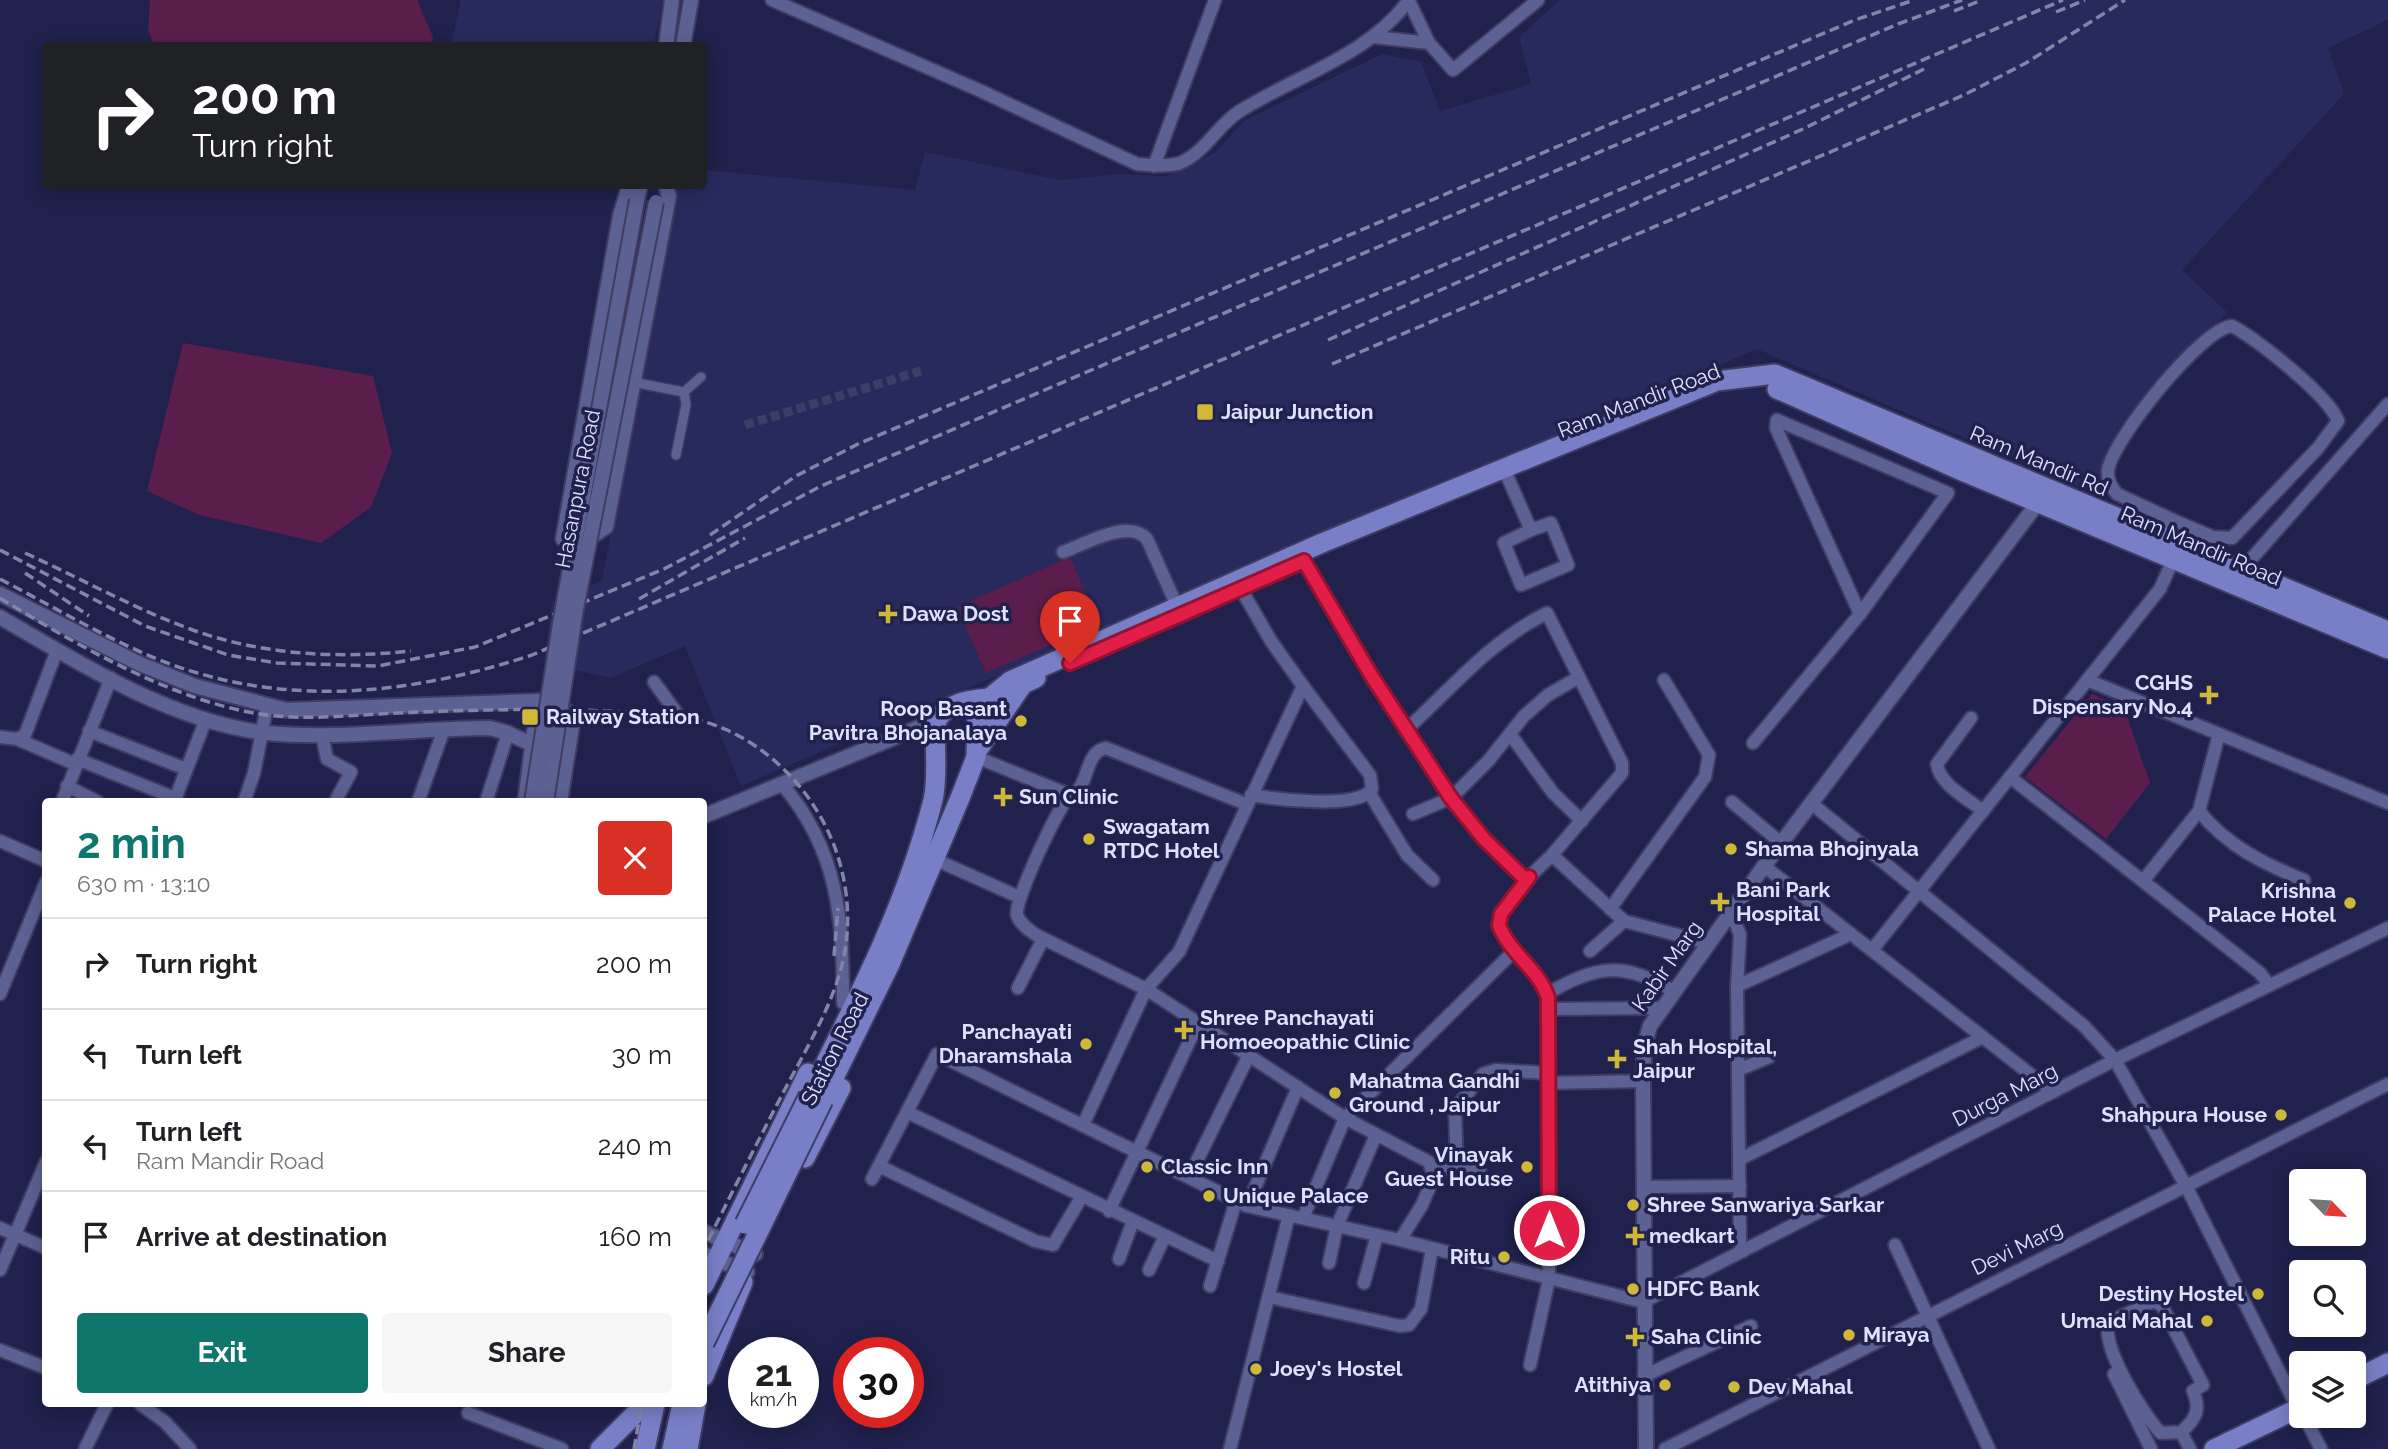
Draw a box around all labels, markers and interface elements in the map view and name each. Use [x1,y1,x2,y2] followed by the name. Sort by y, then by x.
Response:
[192,68,337,125] text: 200 m
[77,70,168,161] icon: right
[192,127,333,164] text: Turn right
[1554,358,1724,443] street label: Ram Mandir Road
[1221,399,1373,424] place label: Jaipur Junction
[1195,402,1215,422] marker: Jaipur Junction
[550,408,605,570] street label: Hasanpura Road
[1966,420,2112,501] street label: Ram Mandir Rd
[2117,500,2285,591] street label: Ram Mandir Road
[1040,591,1100,663] pin
[902,601,1009,626] place label: Dawa Dost
[1051,602,1089,640] icon: arrive
[880,606,896,622] marker: Dawa Dost
[2032,670,2193,719] place label: CGHS Dispensary No.4
[2199,685,2219,705] marker: CGHS Dispensary No.4
[809,696,1007,745] place label: Roop Basant Pavitra Bhojanalaya
[546,704,700,729] place label: Railway Station
[520,707,540,727] marker: Railway Station
[1013,713,1029,729] marker: Roop Basant Pavitra Bhojanalaya
[1019,784,1119,809] place label: Sun Clinic
[993,787,1013,807] marker: Sun Clinic
[1103,814,1220,863] place label: Swagatam RTDC Hotel
[77,819,186,868] text: 2 min
[598,821,672,895] button: close
[1081,831,1097,847] marker: Swagatam RTDC Hotel
[1745,836,1919,861] place label: Shama Bhojnyala
[1723,841,1739,857] marker: Shama Bhojnyala
[77,870,211,897] text: 630 m · 13:10
[1736,877,1831,926] place label: Bani Park Hospital
[2208,878,2336,927] place label: Krishna Palace Hotel
[1710,892,1730,912] marker: Bani Park Hospital
[2342,895,2358,911] marker: Krishna Palace Hotel
[1626,916,1707,1016] street label: Kabir Marg
[77,945,115,983] icon: right
[136,949,257,979] text: Turn right
[596,949,672,979] text: 200 m
[795,988,874,1109] street label: Station Road
[1200,1005,1410,1054] place label: Shree Panchayati Homoeopathic Clinic
[939,1019,1072,1068] place label: Panchayati Dharamshala
[1174,1020,1194,1040] marker: Shree Panchayati Homoeopathic Clinic
[1633,1034,1777,1083] place label: Shah Hospital, Jaipur
[77,1036,115,1074] icon: left
[1078,1036,1094,1052] marker: Panchayati Dharamshala
[136,1040,242,1070] text: Turn left
[612,1040,672,1070] text: 30 m
[1607,1049,1627,1069] marker: Shah Hospital, Jaipur
[1948,1058,2061,1132] street label: Durga Marg
[1349,1068,1520,1117] place label: Mahatma Gandhi Ground , Jaipur
[1327,1085,1343,1101] marker: Mahatma Gandhi Ground , Jaipur
[2101,1102,2267,1127] place label: Shahpura House
[2273,1107,2289,1123] marker: Shahpura House
[136,1117,242,1147] text: Turn left
[77,1127,115,1165] icon: left
[598,1131,672,1161] text: 240 m
[1385,1142,1513,1191] place label: Vinayak Guest House
[136,1147,324,1174] text: Ram Mandir Road
[1161,1154,1268,1179] place label: Classic Inn
[1139,1159,1155,1175] marker: Classic Inn
[1519,1159,1535,1175] marker: Vinayak Guest House
[2289,1169,2366,1246] north arrow
[2289,1169,2366,1428] map controls
[1223,1183,1369,1208] place label: Unique Palace
[1201,1188,1217,1204] marker: Unique Palace
[1647,1192,1884,1217] place label: Shree Sanwariya Sarkar
[1512,1193,1586,1267] position arrow
[1625,1197,1641,1213] marker: Shree Sanwariya Sarkar
[1967,1215,2066,1280] street label: Devi Marg
[77,1218,115,1256] icon: arrive
[136,1222,387,1252] text: Arrive at destination
[599,1222,672,1252] text: 160 m
[1649,1223,1735,1248] place label: medkart
[1627,1228,1643,1244] marker: medkart
[1450,1244,1490,1269] place label: Ritu
[1496,1249,1512,1265] marker: Ritu
[2289,1260,2366,1337] button: search
[1647,1276,1760,1301] place label: HDFC Bank
[1625,1281,1641,1297] marker: HDFC Bank
[2098,1281,2244,1306] place label: Destiny Hostel
[2250,1286,2266,1302] marker: Destiny Hostel
[2060,1308,2193,1333] place label: Umaid Mahal
[77,1313,368,1393] button: Exit
[382,1313,672,1393] button: Share
[2199,1313,2215,1329] marker: Umaid Mahal
[1863,1322,1930,1347] place label: Miraya
[1651,1324,1762,1349] place label: Saha Clinic
[1625,1327,1645,1347] marker: Saha Clinic
[1841,1327,1857,1343] marker: Miraya
[833,1337,924,1428] speed limit sign: 30
[2289,1351,2366,1428] button: layers
[755,1353,792,1394] text: 21
[1270,1356,1403,1381] place label: Joey's Hostel
[1248,1361,1264,1377] marker: Joey's Hostel
[1575,1372,1651,1397] place label: Atithiya
[1748,1374,1853,1399] place label: Dev Mahal
[1657,1377,1673,1393] marker: Atithiya
[1726,1379,1742,1395] marker: Dev Mahal
[750,1389,797,1410] text: km/h

